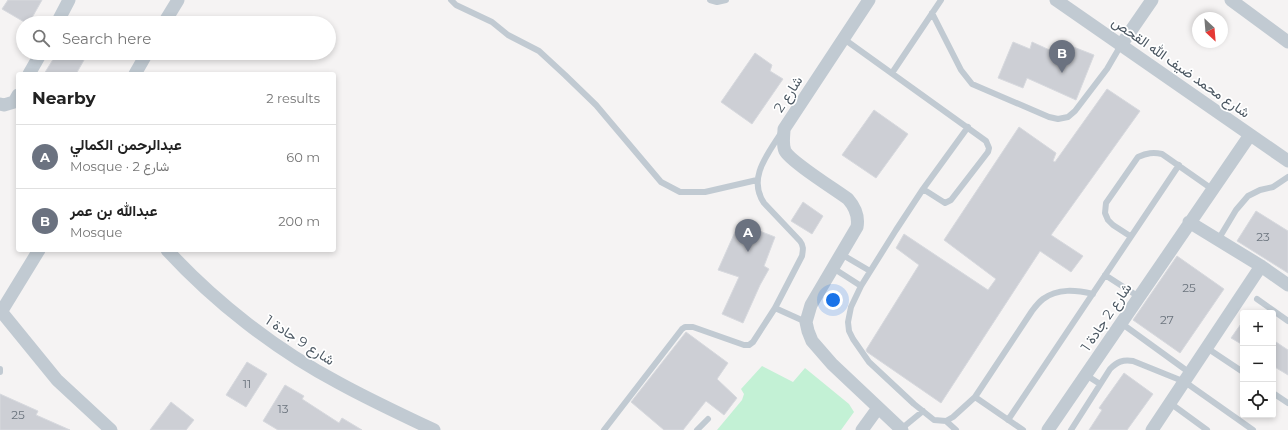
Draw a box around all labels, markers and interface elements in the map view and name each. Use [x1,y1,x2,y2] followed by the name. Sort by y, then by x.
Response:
[1192,12,1228,48] north arrow
[1107,13,1253,123] street label: شارع محمد ضيف الله القحص
[16,16,336,60] search box
[30,27,52,49] icon: search
[62,29,151,48] text: Search here
[1049,40,1075,73] pin: B
[770,72,808,117] street label: شارع 2
[32,88,96,108] text: Nearby
[266,90,320,106] text: 2 results
[70,135,182,154] text: عبدالرحمن الكمالي
[40,149,50,165] text: A
[286,149,320,165] text: 60 m
[70,158,169,174] text: Mosque · شارع 2
[70,201,158,220] text: عبدالله بن عمر
[40,213,50,229] text: B
[278,213,320,229] text: 200 m
[735,219,761,252] pin: A
[70,224,122,240] text: Mosque
[1256,229,1270,244] house number: 23
[1077,279,1137,356] street label: شارع 2 جادة 1
[1182,280,1196,295] house number: 25
[823,290,843,310] your location
[1240,310,1276,418] map controls
[1240,310,1276,346] button: +
[261,311,338,371] street label: شارع 9 جادة 1
[1160,312,1174,327] house number: 27
[1240,346,1276,382] button: −
[243,376,251,391] house number: 11
[1240,382,1276,418] button: locate
[277,401,289,416] house number: 13
[11,407,25,422] house number: 25

